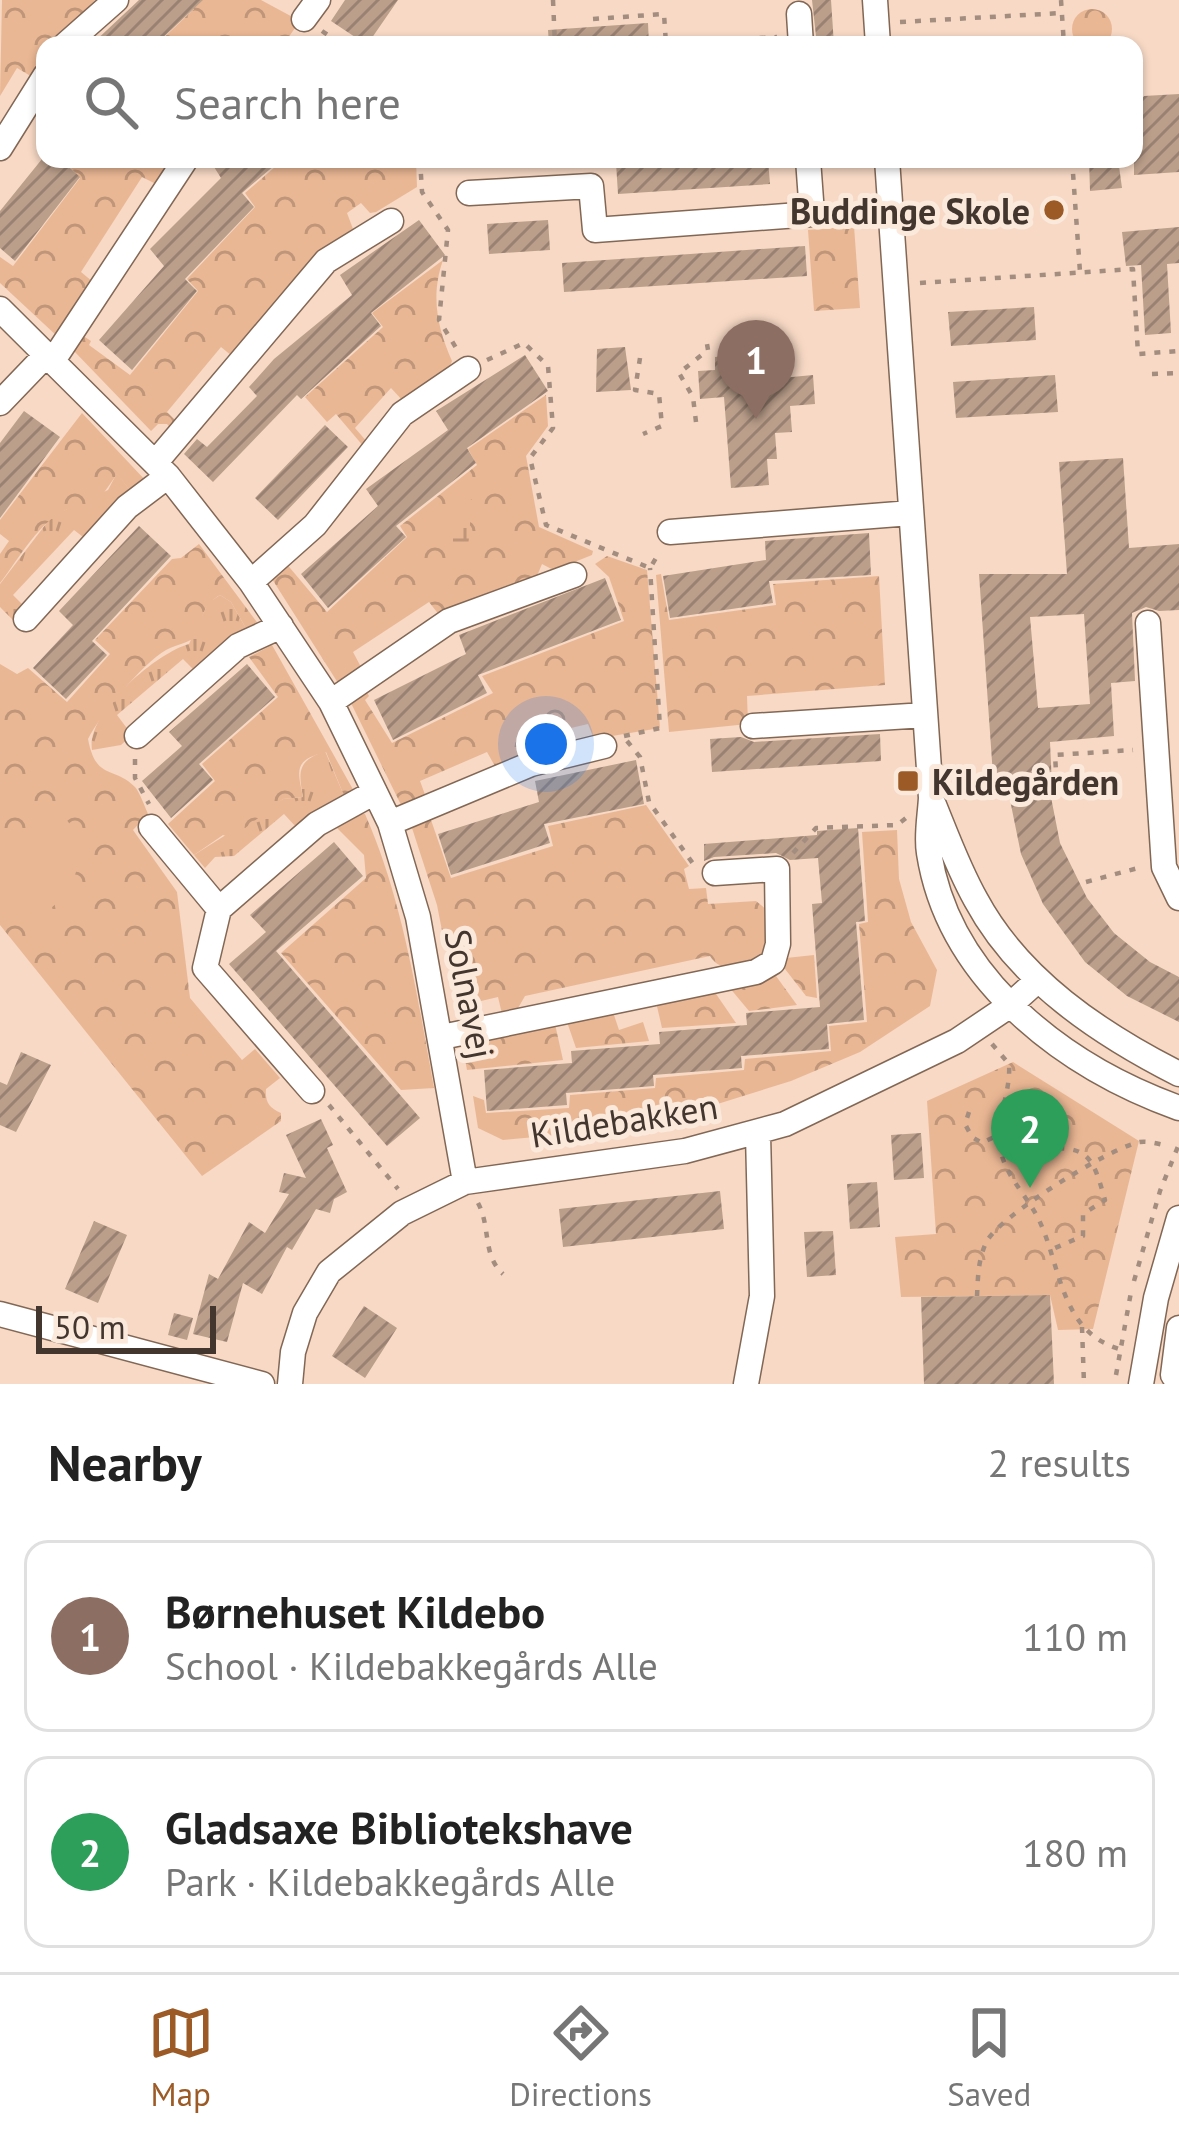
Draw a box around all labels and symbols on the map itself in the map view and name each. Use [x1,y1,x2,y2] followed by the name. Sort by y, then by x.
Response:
[790,187,1030,234] place label: Buddinge Skole
[1041,197,1067,223] marker: Buddinge Skole
[717,320,795,419] pin: 1
[516,714,576,774] your location
[932,758,1119,805] place label: Kildegården
[895,768,921,794] marker: Kildegården
[434,925,506,1063] street label: Solnavej
[527,1082,721,1158] street label: Kildebakken
[991,1089,1069,1188] pin: 2
[36,1300,216,1353] scale bar

